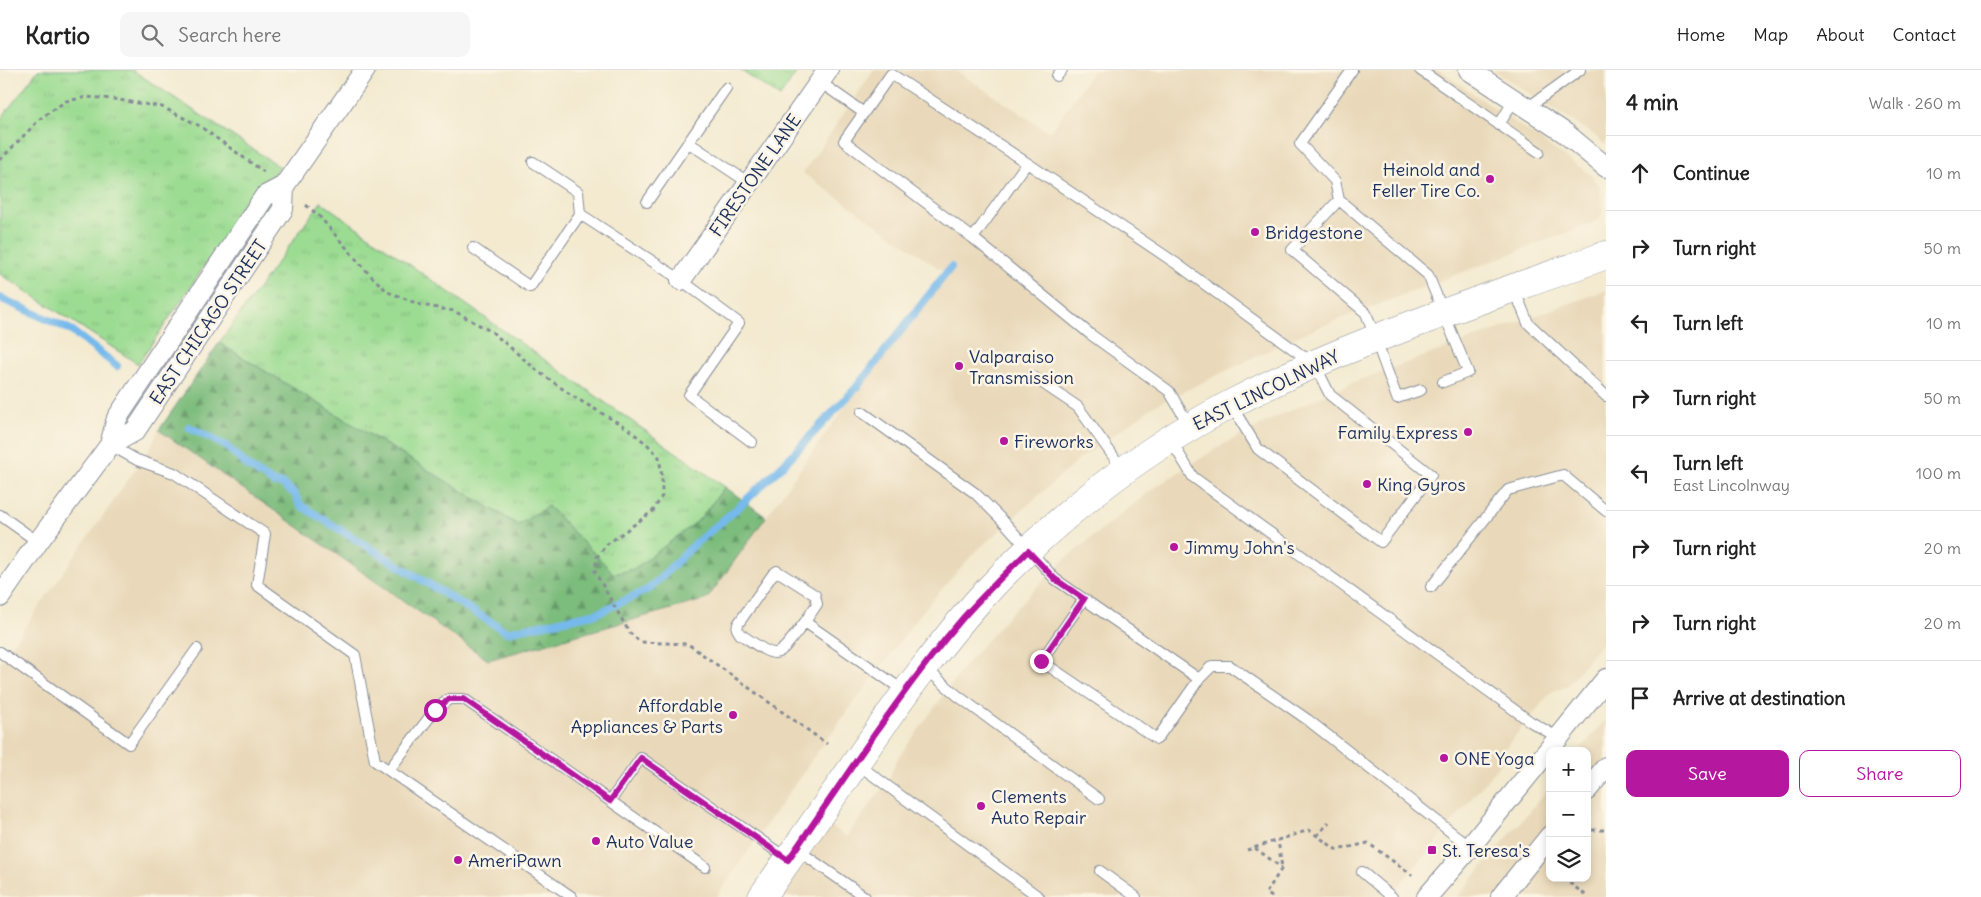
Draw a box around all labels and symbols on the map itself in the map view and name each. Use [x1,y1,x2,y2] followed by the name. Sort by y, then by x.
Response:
[704,109,806,241] street label: FIRESTONE LANE
[1372,158,1480,202] place label: Heinold and Feller Tire Co.
[1484,173,1496,185] marker: Heinold and Feller Tire Co.
[1265,221,1363,244] place label: Bridgestone
[1249,226,1261,238] marker: Bridgestone
[144,235,272,409] street label: EAST CHICAGO STREET
[969,345,1074,389] place label: Valparaiso Transmission
[1189,345,1343,435] street label: EAST LINCOLNWAY
[953,360,965,372] marker: Valparaiso Transmission
[1338,421,1458,444] place label: Family Express
[1462,426,1474,438] marker: Family Express
[1014,430,1094,453] place label: Fireworks
[998,435,1010,447] marker: Fireworks
[1377,473,1466,496] place label: King Gyros
[1361,478,1373,490] marker: King Gyros
[1184,536,1295,559] place label: Jimmy John's
[1168,541,1180,553] marker: Jimmy John's
[1030,650,1053,673] route end
[571,694,723,738] place label: Affordable Appliances & Parts
[424,699,447,722] route start
[727,709,739,721] marker: Affordable Appliances & Parts
[1454,747,1534,770] place label: ONE Yoga
[1438,752,1450,764] marker: ONE Yoga
[991,785,1087,829] place label: Clements Auto Repair
[975,800,987,812] marker: Clements Auto Repair
[606,830,693,853] place label: Auto Value
[590,835,602,847] marker: Auto Value
[1442,839,1530,862] place label: St. Teresa's
[1426,844,1438,856] marker: St. Teresa's
[468,849,562,872] place label: AmeriPawn
[452,854,464,866] marker: AmeriPawn

